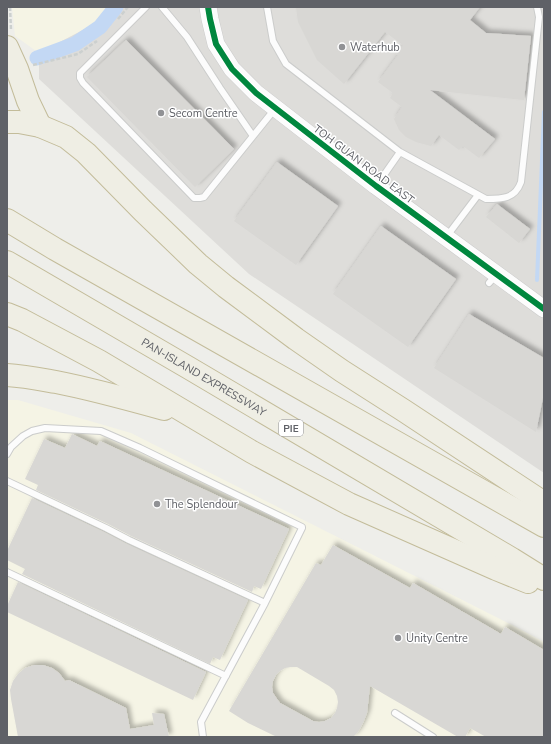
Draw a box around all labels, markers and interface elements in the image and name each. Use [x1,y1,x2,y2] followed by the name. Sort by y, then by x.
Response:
[350,40,400,55] place label: Waterhub
[337,42,347,52] marker: Waterhub
[169,106,238,121] place label: Secom Centre
[156,108,166,118] marker: Secom Centre
[310,121,418,208] street label: TOH GUAN ROAD EAST
[138,335,269,420] street label: PAN-ISLAND EXPRESSWAY
[279,420,303,436] road number: PIE
[165,497,238,512] place label: The Splendour
[152,499,162,509] marker: The Splendour
[406,631,468,646] place label: Unity Centre
[393,633,403,643] marker: Unity Centre

